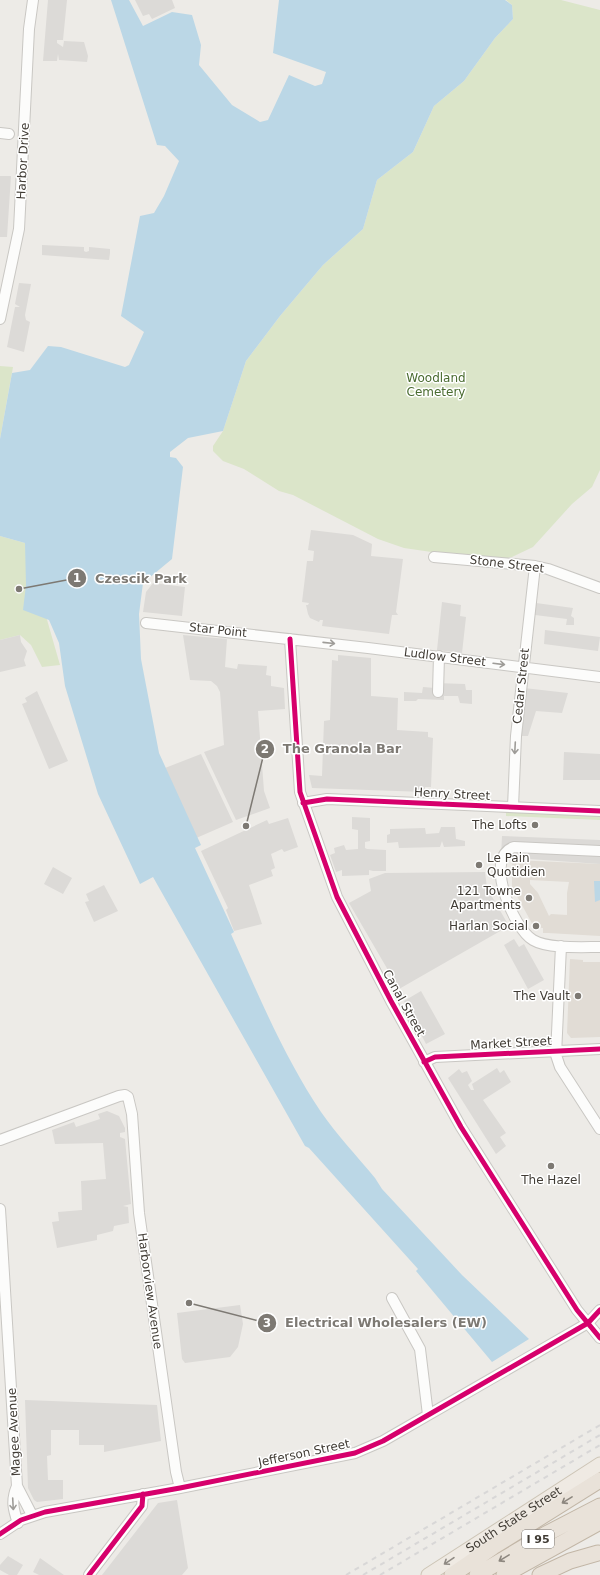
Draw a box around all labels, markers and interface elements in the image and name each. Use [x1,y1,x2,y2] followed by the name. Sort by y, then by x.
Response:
[14,122,32,200] street label: Harbor Drive
[406,371,466,399] park label: Woodland Cemetery
[469,552,545,576] street label: Stone Street
[67,565,195,590] callout: Czescik Park
[73,571,81,585] text: 1
[95,571,187,586] text: Czescik Park
[188,620,248,640] street label: Star Point
[322,639,335,647] one-way arrow
[403,645,487,669] street label: Ludlow Street
[510,647,532,725] street label: Cedar Street
[492,660,505,668] one-way arrow
[255,736,409,761] callout: The Granola Bar
[283,741,402,756] text: The Granola Bar
[512,741,519,754] one-way arrow
[261,742,269,756] text: 2
[414,785,491,803] street label: Henry Street
[471,818,527,832] place label: The Lofts
[530,820,540,830] marker: The Lofts
[487,851,545,879] place label: Le Pain Quotidien
[474,860,484,870] marker: Le Pain Quotidien
[451,884,521,912] place label: 121 Towne Apartments
[524,893,534,903] marker: 121 Towne Apartments
[449,919,528,933] place label: Harlan Social
[531,921,541,931] marker: Harlan Social
[380,967,428,1039] street label: Canal Street
[513,989,570,1003] place label: The Vault
[573,991,583,1001] marker: The Vault
[470,1034,552,1052] street label: Market Street
[546,1161,556,1171] marker: The Hazel
[520,1173,581,1187] place label: The Hazel
[135,1232,165,1350] street label: Harborview Avenue
[257,1310,495,1335] callout: Electrical Wholesalers (EW)
[285,1315,487,1330] text: Electrical Wholesalers (EW)
[263,1316,271,1330] text: 3
[5,1387,23,1477] street label: Magee Avenue
[256,1436,351,1470] street label: Jefferson Street
[463,1484,564,1556] street label: South State Street
[562,1496,573,1504] one-way arrow
[10,1498,17,1511] one-way arrow
[522,1530,554,1548] road number: I 95
[499,1554,510,1562] one-way arrow
[444,1557,455,1565] one-way arrow

